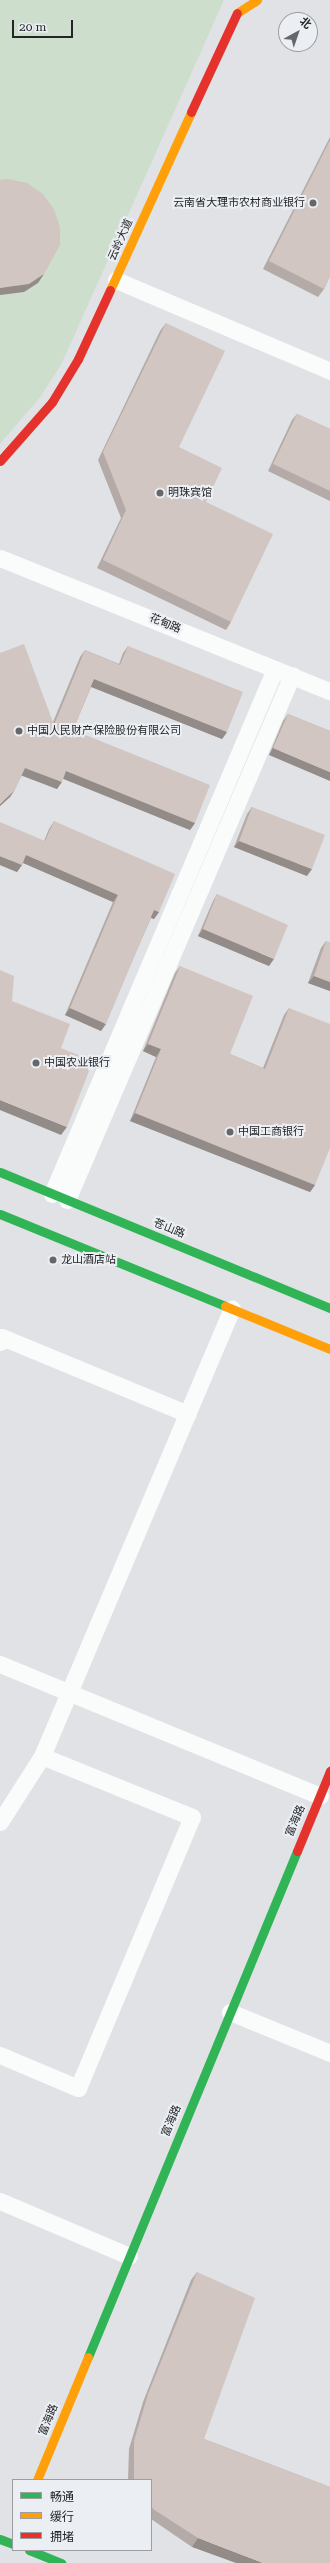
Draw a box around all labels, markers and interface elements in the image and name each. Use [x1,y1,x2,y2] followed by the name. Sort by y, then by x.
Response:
[14,12,75,38] scale bar
[278,12,318,52] north arrow
[297,15,314,32] text: 北
[19,20,46,34] text: 20 m
[173,196,305,210] place label: 云南省大理市农村商业银行
[308,198,318,208] marker: 云南省大理市农村商业银行
[106,217,136,263] street label: 云岭大道
[168,486,212,500] place label: 明珠宾馆
[155,488,165,498] marker: 明珠宾馆
[147,612,183,636] street label: 花甸路
[27,724,181,738] place label: 中国人民财产保险股份有限公司
[14,726,24,736] marker: 中国人民财产保险股份有限公司
[44,1056,110,1070] place label: 中国农业银行
[31,1058,41,1068] marker: 中国农业银行
[238,1125,304,1139] place label: 中国工商银行
[225,1127,235,1137] marker: 中国工商银行
[151,1217,187,1241] street label: 苍山路
[61,1253,116,1267] place label: 龙山酒店站
[48,1255,58,1265] marker: 龙山酒店站
[283,1803,309,1839] street label: 富海路
[159,2103,185,2139] street label: 富海路
[37,2402,61,2438] street label: 富海路
[12,2479,152,2551] legend
[50,2490,74,2504] text: 畅通
[50,2510,74,2524] text: 缓行
[50,2530,74,2544] text: 拥堵

